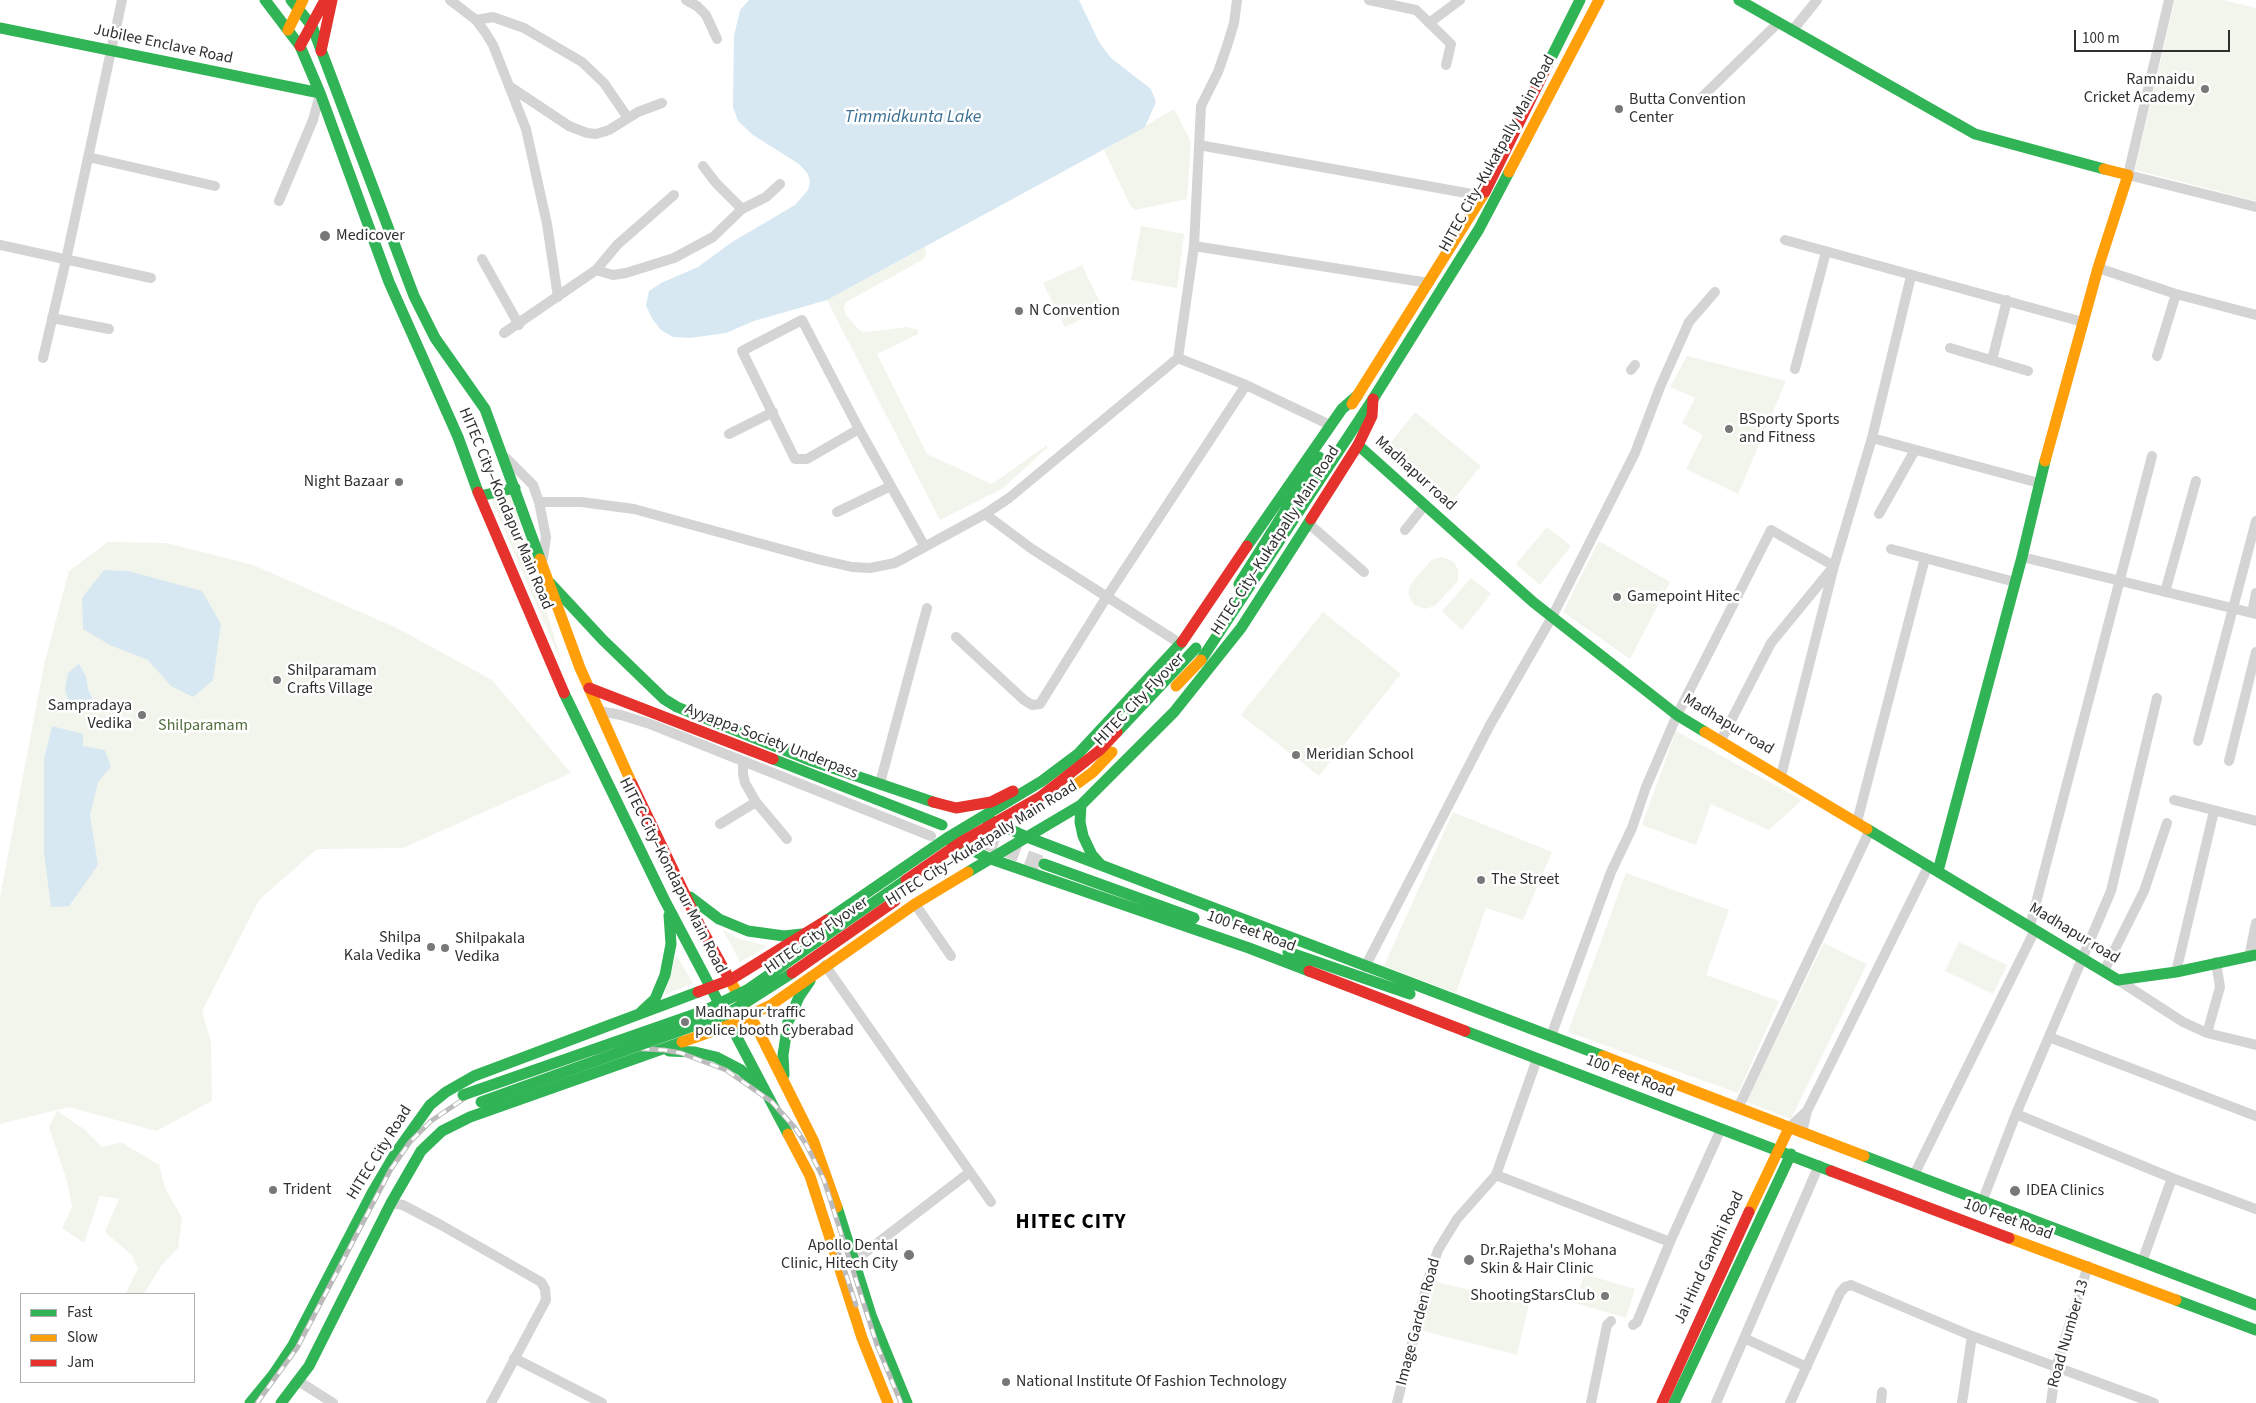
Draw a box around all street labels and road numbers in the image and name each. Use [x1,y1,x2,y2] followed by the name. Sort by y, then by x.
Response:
[92,21,234,69] street label: Jubilee Enclave Road
[1436,52,1560,256] street label: HITEC City–Kukatpally Main Road
[454,405,556,613] street label: HITEC City–Kondapur Main Road
[1371,433,1459,515] street label: Madhapur road
[1208,443,1344,639] street label: HITEC City–Kukatpally Main Road
[1091,649,1189,751] street label: HITEC City Flyover
[1679,690,1777,760] street label: Madhapur road
[682,700,860,784] street label: Ayyappa Society Underpass
[614,775,730,977] street label: HITEC City–Kondapur Main Road
[883,777,1081,911] street label: HITEC City–Kukatpally Main Road
[762,893,872,979] street label: HITEC City Flyover
[2025,899,2123,969] street label: Madhapur road
[1204,907,1298,957] street label: 100 Feet Road
[1583,1051,1677,1103] street label: 100 Feet Road
[343,1102,417,1204] street label: HITEC City Road
[1671,1189,1749,1327] street label: Jai Hind Gandhi Road
[1961,1195,2055,1245] street label: 100 Feet Road
[1393,1256,1445,1388] street label: Image Garden Road
[2044,1278,2094,1390] street label: Road Number 13

